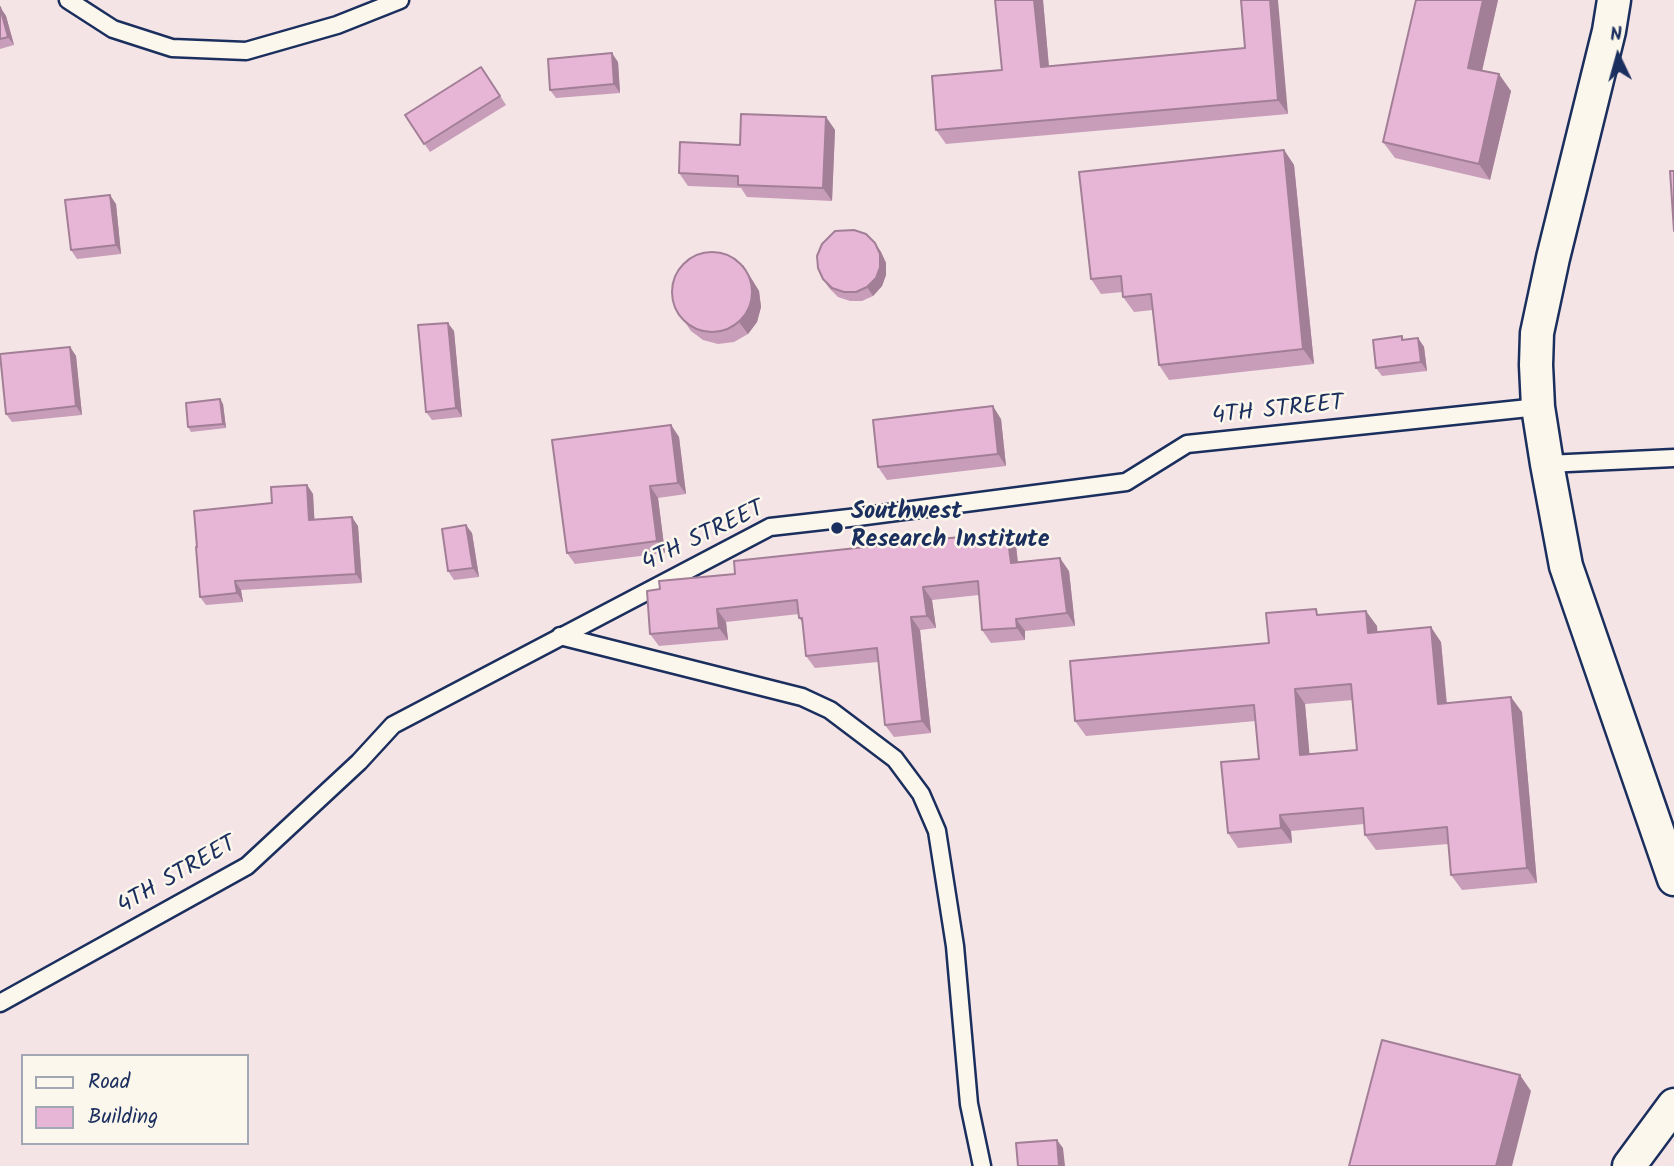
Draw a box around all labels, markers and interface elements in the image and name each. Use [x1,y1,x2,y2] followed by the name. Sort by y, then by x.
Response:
[1609,20,1623,51] text: N
[1583,21,1653,91] north arrow
[1211,391,1345,433] street label: 4TH STREET
[638,496,770,580] street label: 4TH STREET
[851,500,1049,556] place label: Southwest Research Institute
[829,520,845,536] marker: Southwest Research Institute
[114,831,242,923] street label: 4TH STREET
[21,1054,248,1145] legend
[88,1066,130,1099] text: Road
[88,1101,158,1134] text: Building

